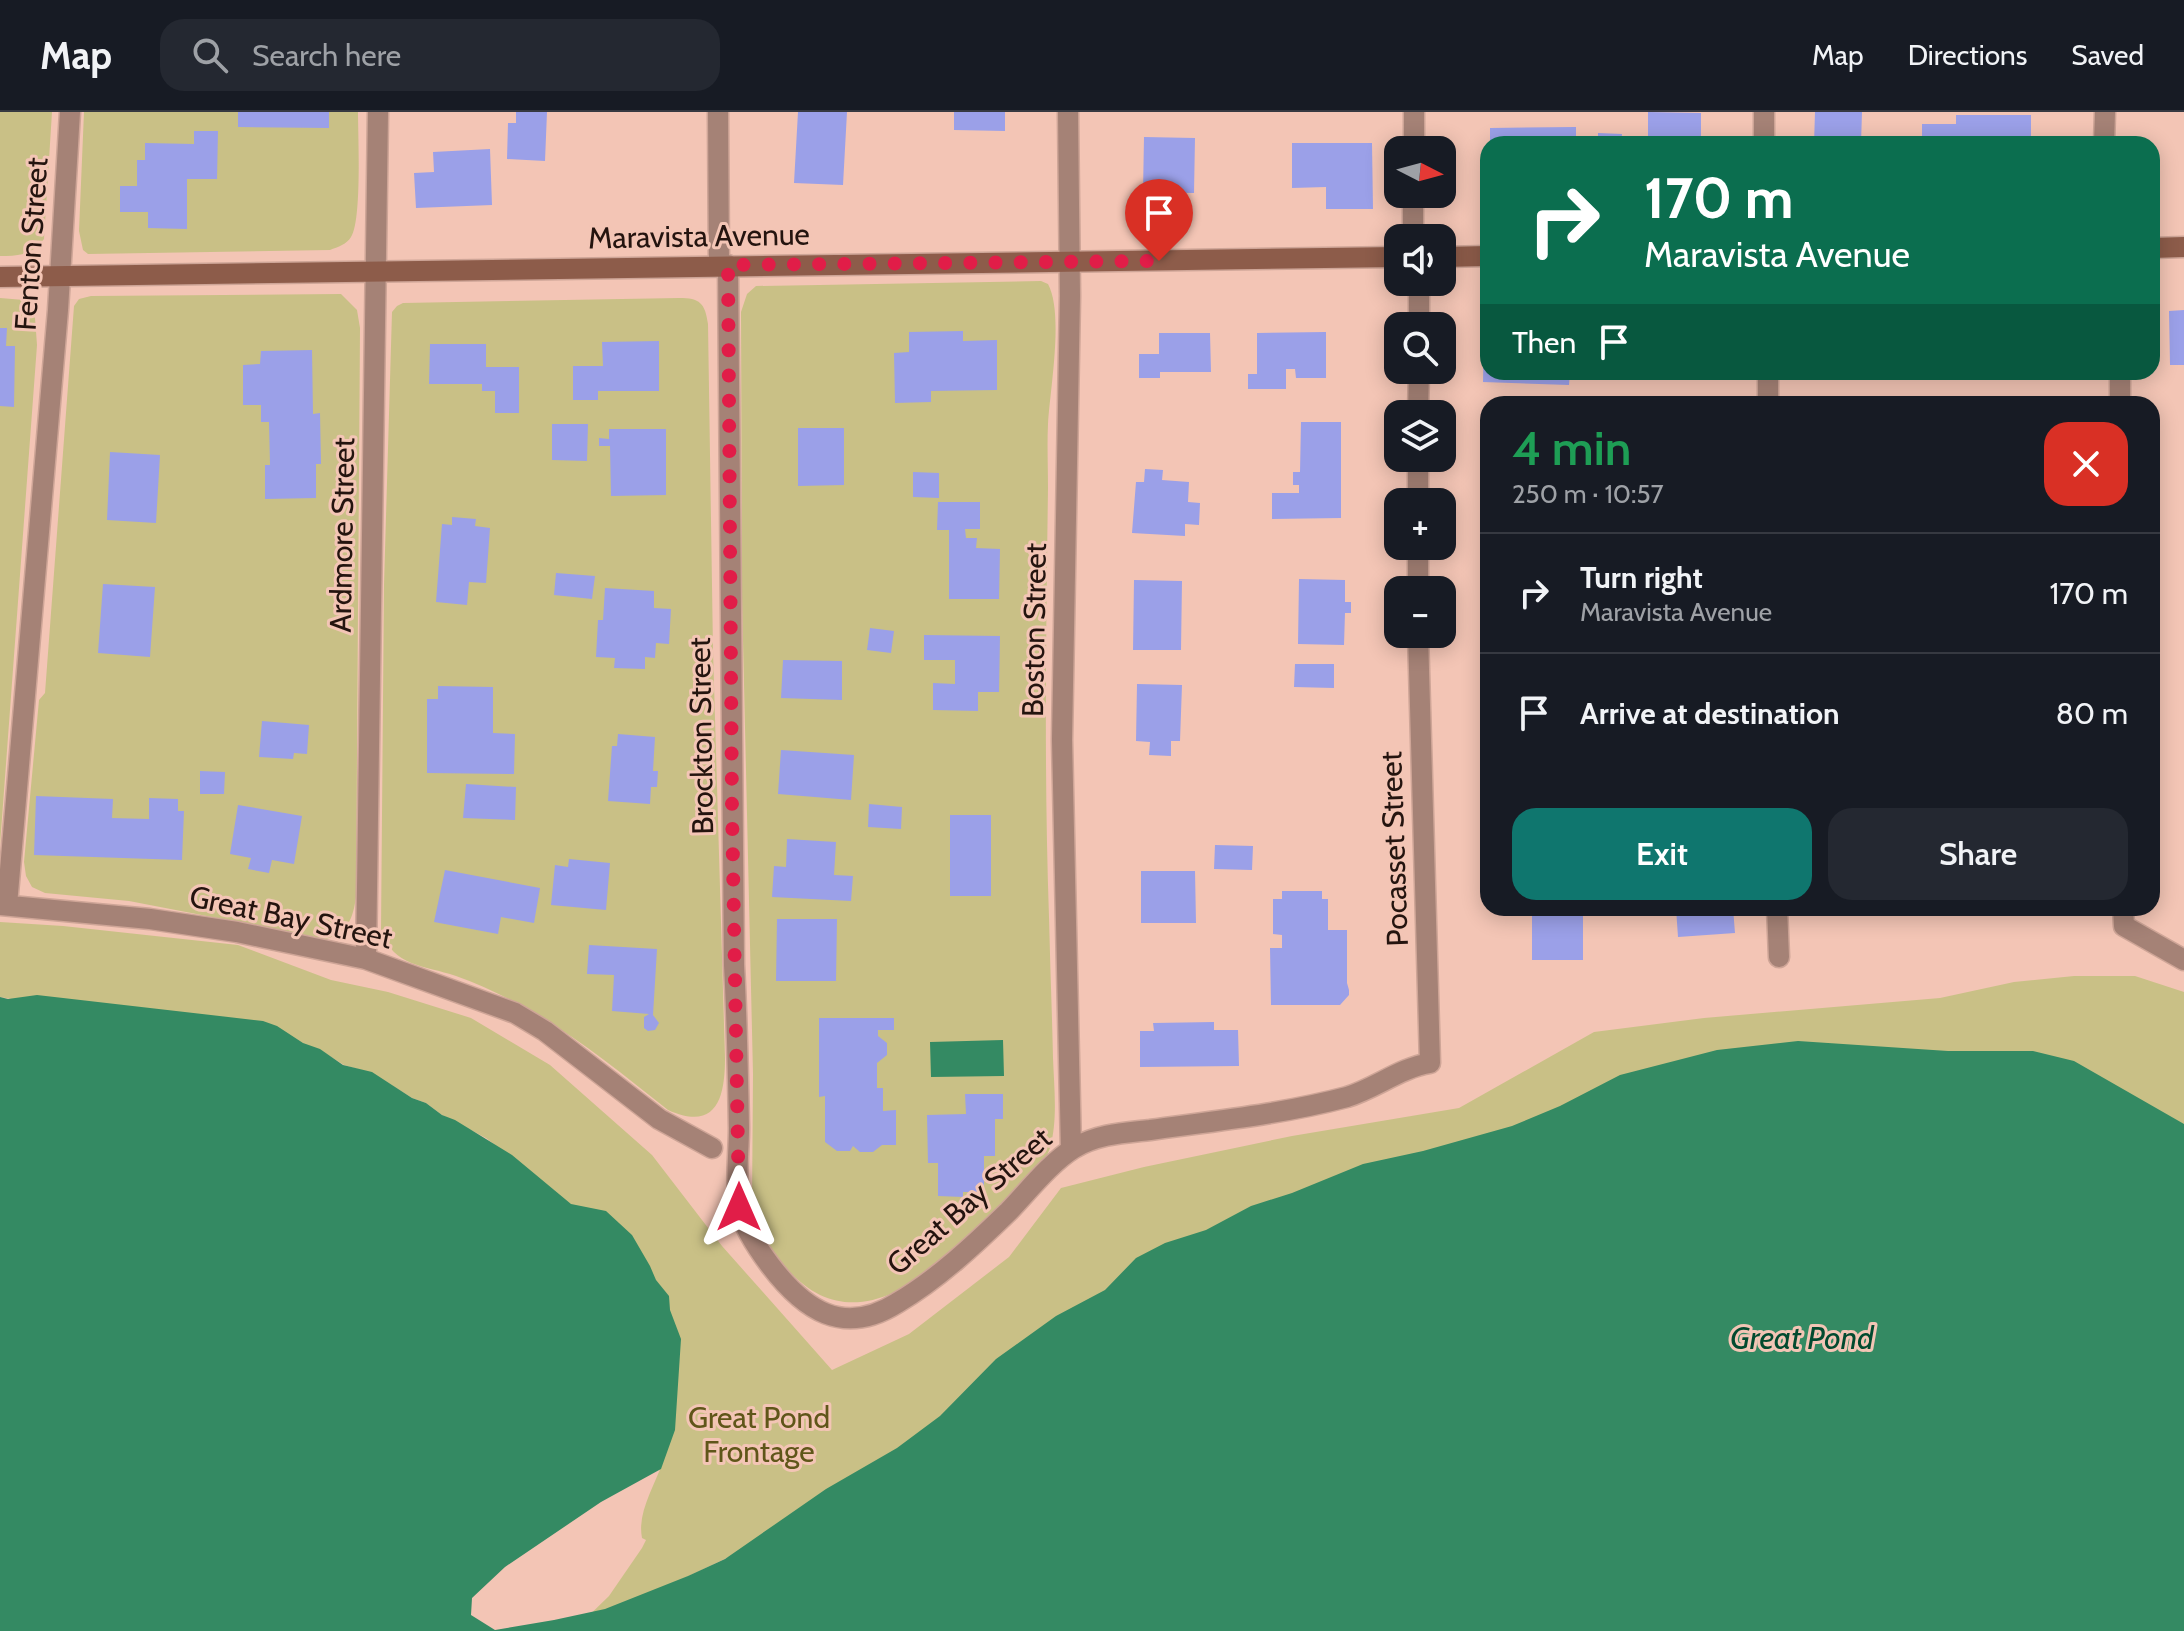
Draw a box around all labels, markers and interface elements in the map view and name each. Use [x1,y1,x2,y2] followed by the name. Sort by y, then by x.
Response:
[160,19,720,91] search box
[40,32,112,79] text: Map
[188,33,232,77] icon: search
[252,37,401,74] text: Search here
[1812,38,1864,72] text: Map
[1908,38,2027,72] text: Directions
[2071,38,2144,72] text: Saved
[1384,136,1456,208] north arrow
[1384,136,1456,648] map controls
[6,156,56,332] street label: Fenton Street
[1644,164,1794,232] text: 170 m
[1512,168,1616,272] icon: right
[1125,179,1193,261] pin
[1137,191,1181,235] icon: arrive
[588,216,810,256] street label: Maravista Avenue
[1384,224,1456,296] button: sound
[1644,232,1910,276] text: Maravista Avenue
[1384,312,1456,384] button: search
[1592,320,1636,364] icon: arrive
[1512,324,1576,361] text: Then
[1384,400,1456,472] button: layers
[1512,419,1631,477] text: 4 min
[2044,422,2128,506] button: close
[322,437,362,633] street label: Ardmore Street
[1512,478,1664,510] text: 250 m · 10:57
[1384,488,1456,560] button: +
[1014,543,1054,717] street label: Boston Street
[1580,559,1703,596] text: Turn right
[1512,571,1556,615] icon: right
[2049,575,2128,612] text: 170 m
[1384,576,1456,648] button: −
[1580,596,1772,628] text: Maravista Avenue
[681,637,721,835] street label: Brockton Street
[1512,691,1556,735] icon: arrive
[1580,695,1840,732] text: Arrive at destination
[2056,695,2128,732] text: 80 m
[1372,751,1416,947] street label: Pocasset Street
[1512,808,1812,900] button: Exit
[1828,808,2128,900] button: Share
[186,877,396,957] street label: Great Bay Street
[879,1119,1059,1283] street label: Great Bay Street
[697,1165,781,1249] position arrow
[1730,1318,1875,1357] water label: Great Pond
[688,1399,830,1470] park label: Great Pond Frontage

